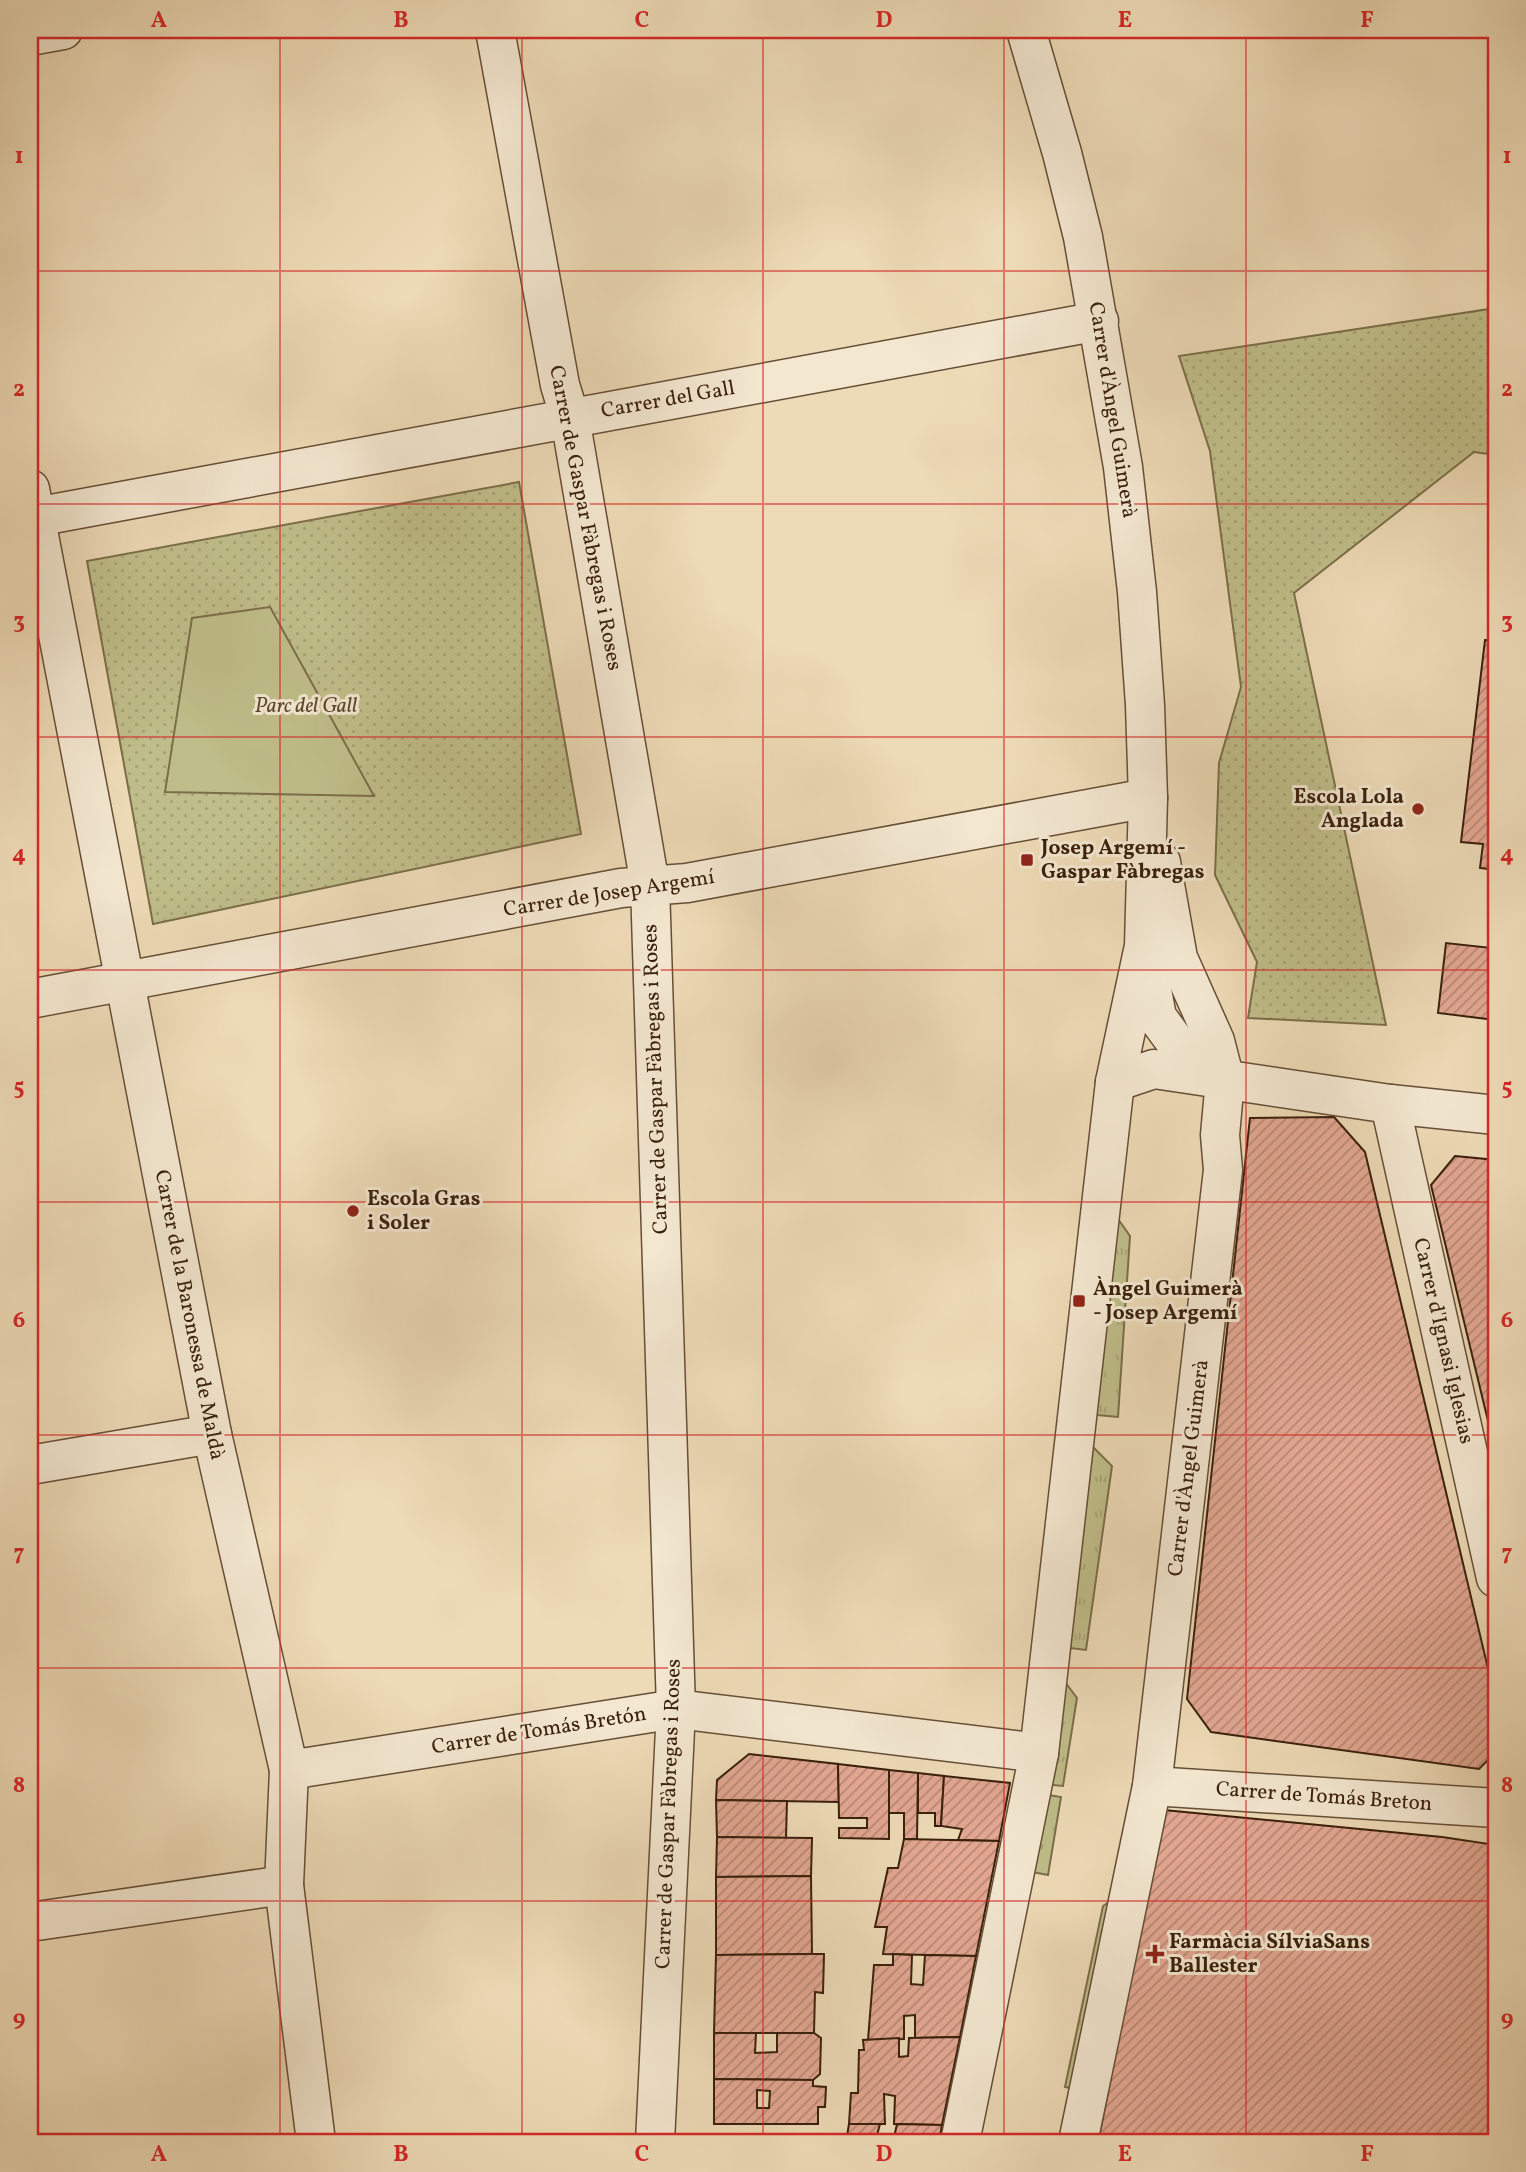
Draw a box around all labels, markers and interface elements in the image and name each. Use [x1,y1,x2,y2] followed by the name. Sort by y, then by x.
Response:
[151,5,167,37] text: A
[393,5,409,37] text: B
[635,5,649,37] text: C
[876,5,893,37] text: D
[1118,5,1132,37] text: E
[1360,5,1374,37] text: F
[14,141,24,173] text: 1
[1502,141,1512,173] text: 1
[1081,300,1143,520] street label: Carrer d'Àngel Guimerà
[541,363,629,673] street label: Carrer de Gaspar Fàbregas i Roses
[13,374,25,406] text: 2
[599,374,737,426] street label: Carrer del Gall
[1501,374,1513,406] text: 2
[13,606,25,638] text: 3
[1501,606,1513,638] text: 3
[255,692,357,721] park label: Parc del Gall
[1294,783,1404,836] place label: Escola Lola Anglada
[1410,801,1426,817] marker: Escola Lola Anglada
[1040,834,1204,887] place label: Josep Argemí - Gaspar Fàbregas
[12,839,26,871] text: 4
[1500,839,1514,871] text: 4
[1019,852,1035,868] marker: Josep Argemí - Gaspar Fàbregas
[501,863,717,925] street label: Carrer de Josep Argemí
[636,923,676,1235] street label: Carrer de Gaspar Fàbregas i Roses
[13,1072,25,1104] text: 5
[1501,1072,1513,1104] text: 5
[147,1167,231,1463] street label: Carrer de la Baronessa de Maldà
[367,1185,480,1238] place label: Escola Gras i Soler
[345,1203,361,1219] marker: Escola Gras i Soler
[1405,1235,1481,1447] street label: Carrer d'Ignasi Iglesias
[1093,1275,1243,1328] place label: Àngel Guimerà - Josep Argemí
[1071,1293,1087,1309] marker: Àngel Guimerà - Josep Argemí
[13,1305,25,1337] text: 6
[1501,1305,1513,1337] text: 6
[1161,1358,1217,1578] street label: Carrer d'Àngel Guimerà
[14,1538,25,1570] text: 7
[1502,1538,1513,1570] text: 7
[649,1658,689,1970] street label: Carrer de Gaspar Fàbregas i Roses
[430,1700,648,1762] street label: Carrer de Tomás Bretón
[13,1770,25,1802] text: 8
[1501,1770,1513,1802] text: 8
[1215,1775,1433,1819] street label: Carrer de Tomás Breton
[1169,1928,1370,1981] place label: Farmàcia SílviaSans Ballester
[1147,1946,1163,1962] marker: Farmàcia SílviaSans Ballester
[13,2003,25,2035] text: 9
[1501,2003,1513,2035] text: 9
[151,2139,167,2171] text: A
[393,2139,409,2171] text: B
[635,2139,649,2171] text: C
[876,2139,893,2171] text: D
[1118,2139,1132,2171] text: E
[1360,2139,1374,2171] text: F

